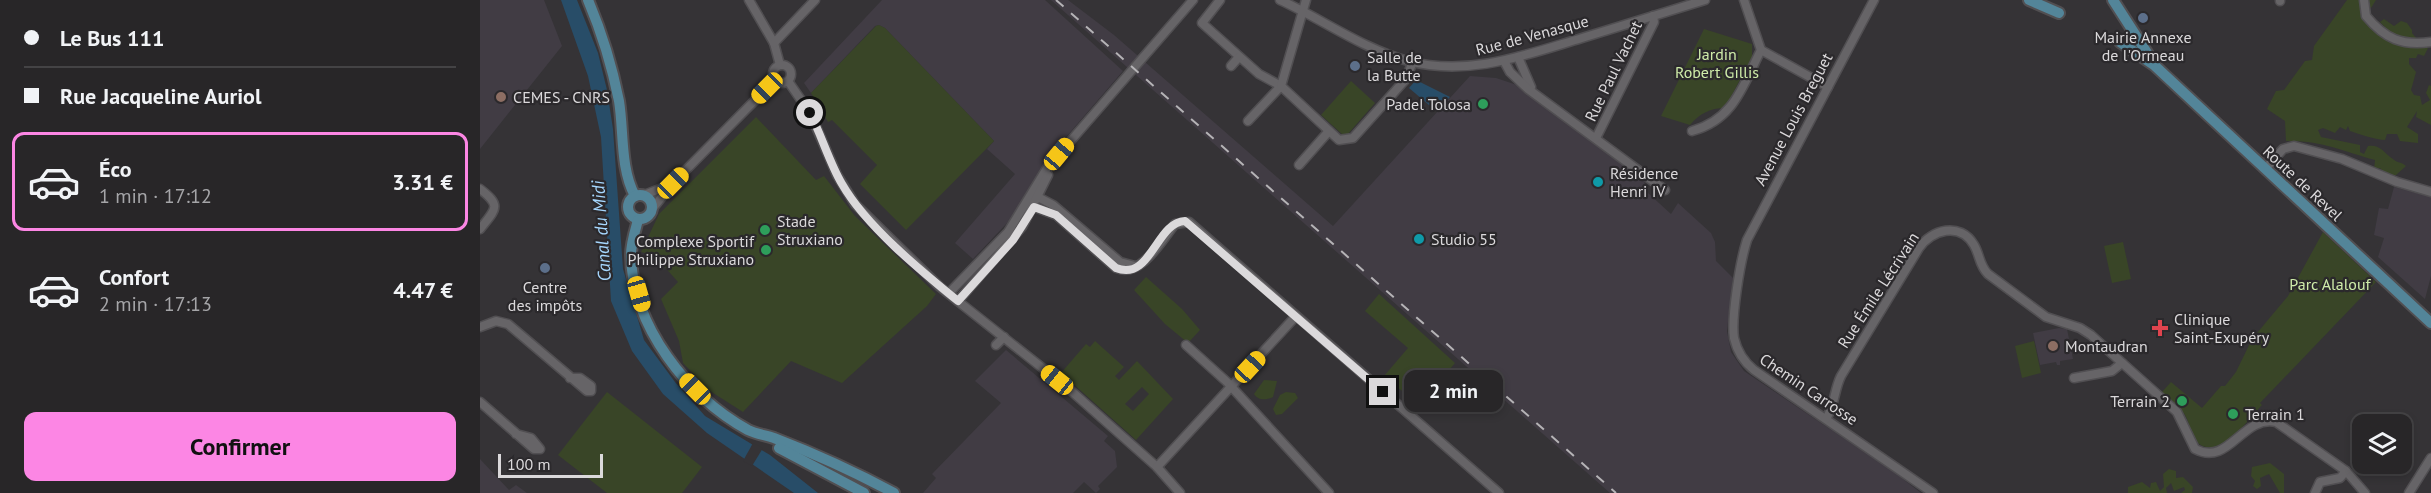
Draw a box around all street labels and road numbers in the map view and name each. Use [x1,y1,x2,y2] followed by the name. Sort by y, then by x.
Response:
[1473,10,1591,60] street label: Rue de Venasque
[1580,17,1646,125] street label: Rue Paul Vachet
[1750,49,1837,189] street label: Avenue Louis Breguet
[2259,141,2347,225] street label: Route de Revel
[1833,228,1923,352] street label: Rue Émile Lécrivain
[1756,349,1862,429] street label: Chemin Carrosse

